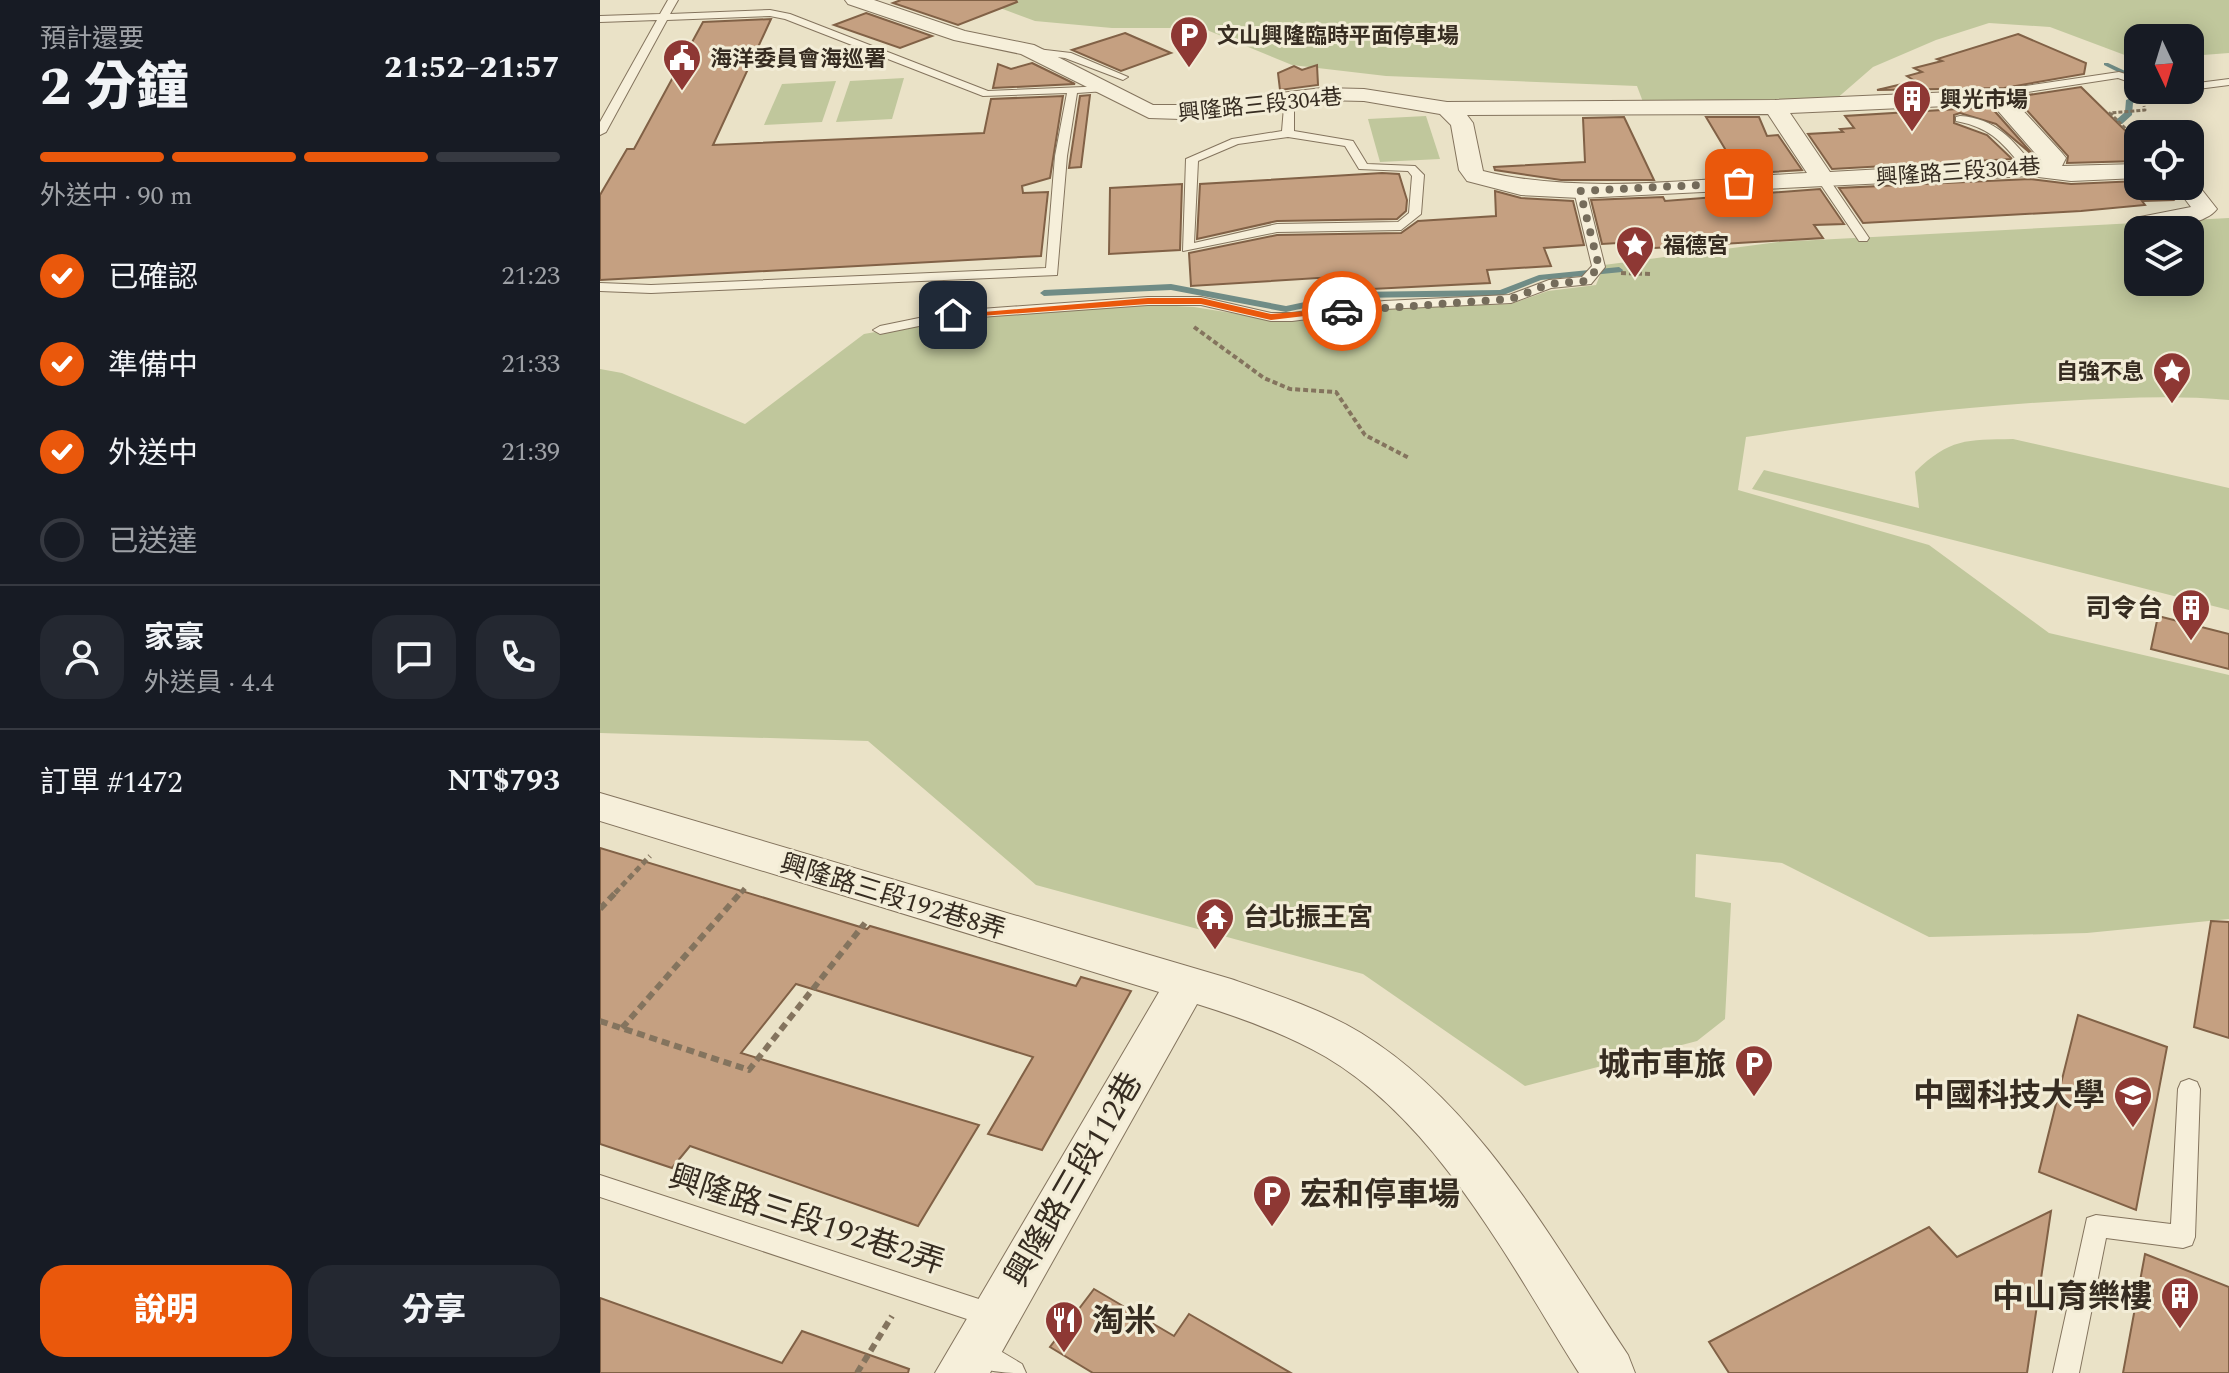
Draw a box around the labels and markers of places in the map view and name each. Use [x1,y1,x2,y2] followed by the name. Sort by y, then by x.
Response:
[1168,14,1210,69] parking icon: 文山興隆臨時平面停車場
[1217,20,1459,53] place label: 文山興隆臨時平面停車場
[661,37,703,92] public building icon: 海洋委員會海巡署
[710,43,886,76] place label: 海洋委員會海巡署
[1891,78,1933,133] building icon: 興光市場
[1940,84,2028,117] place label: 興光市場
[1705,149,1773,217] pin
[1614,224,1656,279] place icon: 福德宮
[1663,230,1729,263] place label: 福德宮
[919,281,987,349] pin
[2151,350,2193,405] place icon: 自強不息
[2056,356,2144,389] place label: 自強不息
[2170,587,2212,642] building icon: 司令台
[2085,589,2163,629] place label: 司令台
[1194,896,1236,951] temple icon: 台北振王宮
[1243,898,1373,938] place label: 台北振王宮
[1598,1041,1726,1090] place label: 城市車旅
[1733,1043,1775,1098] parking icon: 城市車旅
[1913,1072,2105,1121] place label: 中國科技大學
[2112,1074,2154,1129] school or university icon: 中國科技大學
[1300,1171,1460,1220] place label: 宏和停車場
[1251,1173,1293,1228] parking icon: 宏和停車場
[1992,1273,2152,1322] place label: 中山育樂樓
[2159,1275,2201,1330] building icon: 中山育樂樓
[1092,1297,1156,1346] place label: 淘米
[1043,1299,1085,1354] restaurant icon: 淘米

